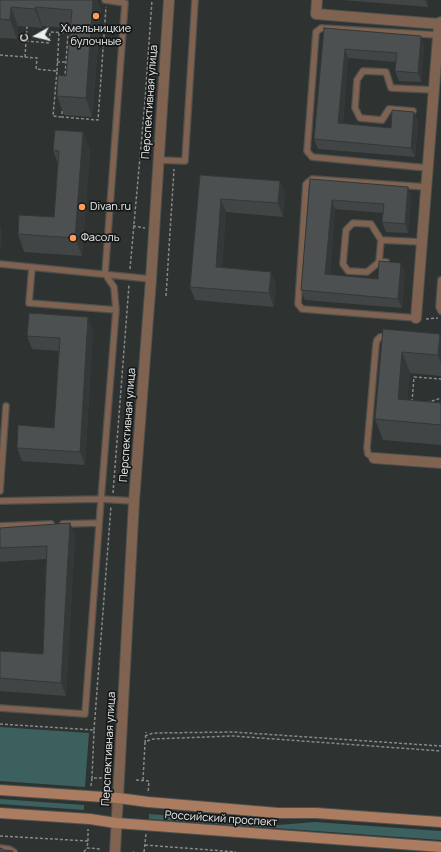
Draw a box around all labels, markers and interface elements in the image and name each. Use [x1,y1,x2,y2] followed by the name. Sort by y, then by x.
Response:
[91,11,101,21] marker: Хмельницкие булочные
[16,16,56,56] north arrow
[61,22,131,48] place label: Хмельницкие булочные
[16,33,32,43] text: С
[139,44,161,160] street label: Перспективная улица
[90,200,131,214] place label: Divan.ru
[77,202,87,212] marker: Divan.ru
[81,231,120,245] place label: Фасоль
[68,233,78,243] marker: Фасоль
[117,367,139,483] street label: Перспективная улица
[99,692,119,806] street label: Перспективная улица
[164,808,278,830] street label: Российский проспект

